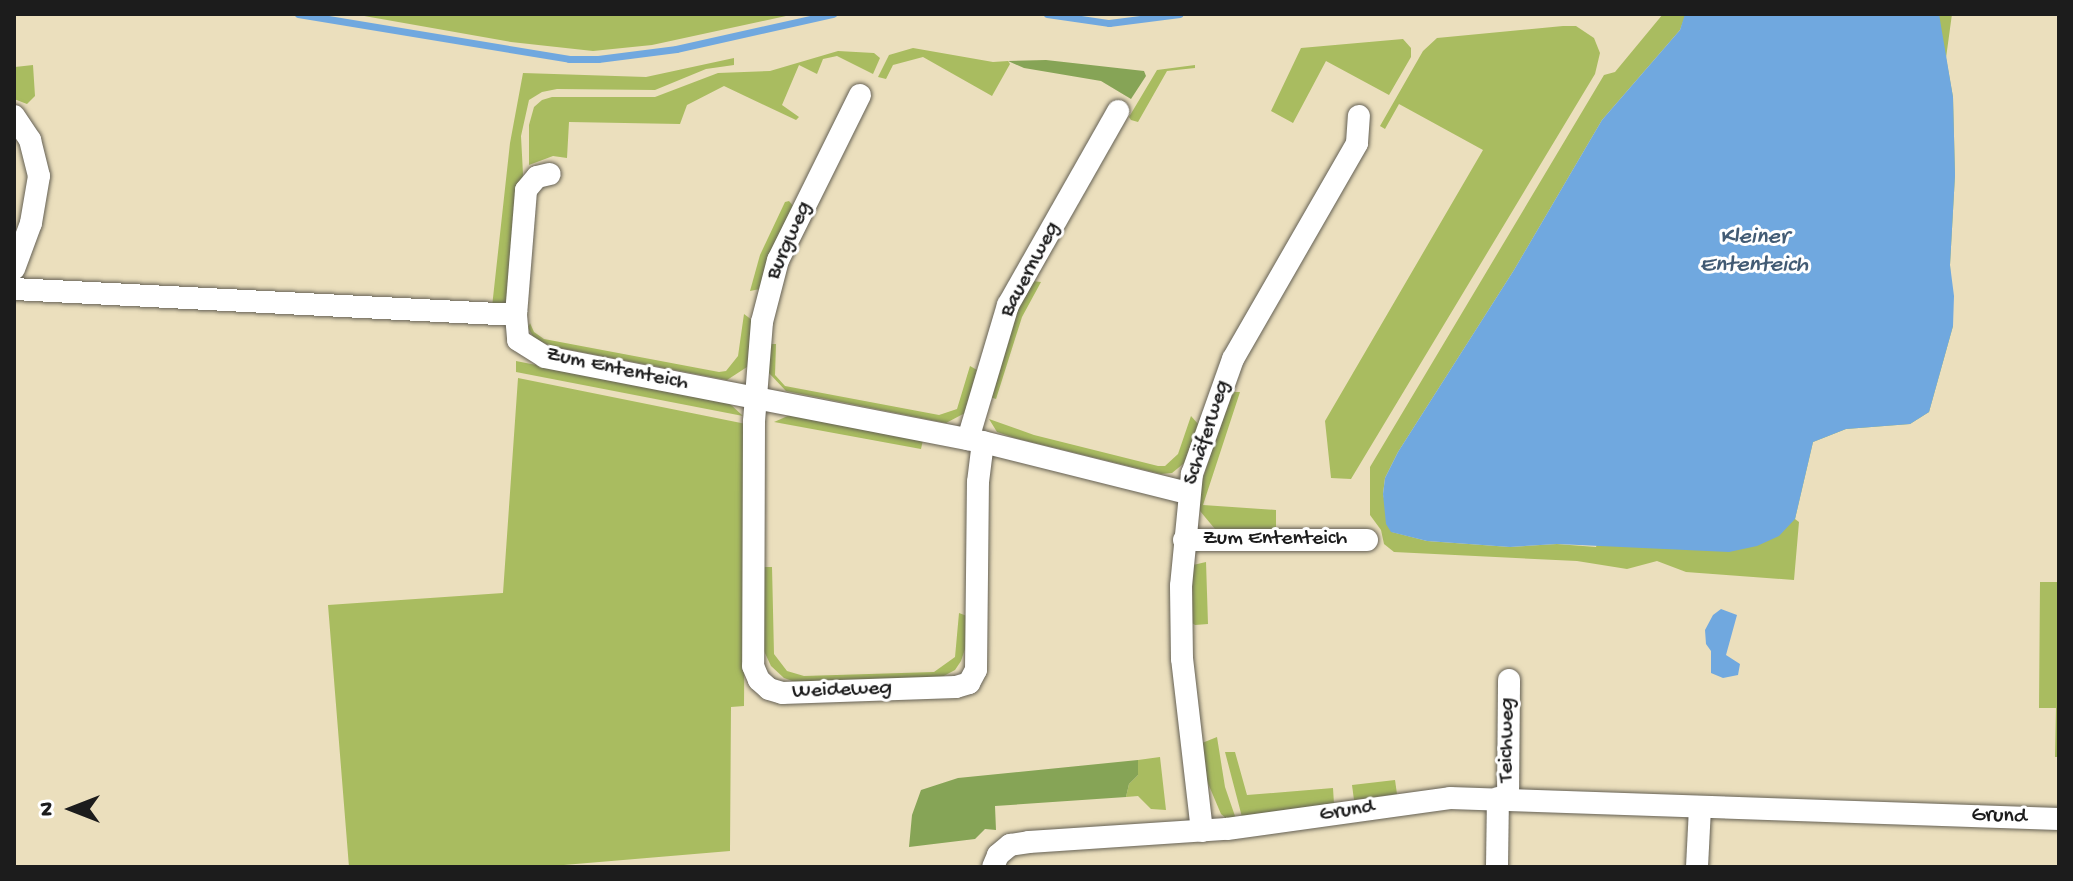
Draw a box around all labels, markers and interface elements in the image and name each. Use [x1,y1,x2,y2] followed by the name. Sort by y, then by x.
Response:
[761,198,819,284] street label: Burgweg
[995,218,1067,322] street label: Bauernweg
[1700,224,1808,280] water label: Kleiner Ententeich
[543,342,691,398] street label: Zum Ententeich
[1179,377,1237,489] street label: Schäferweg
[1203,527,1347,553] street label: Zum Ententeich
[792,676,892,706] street label: Weideweg
[1494,697,1522,783] street label: Teichweg
[32,769,112,849] north arrow
[1318,795,1376,829] street label: Grund
[35,802,61,816] text: N
[1971,803,2027,831] street label: Grund

